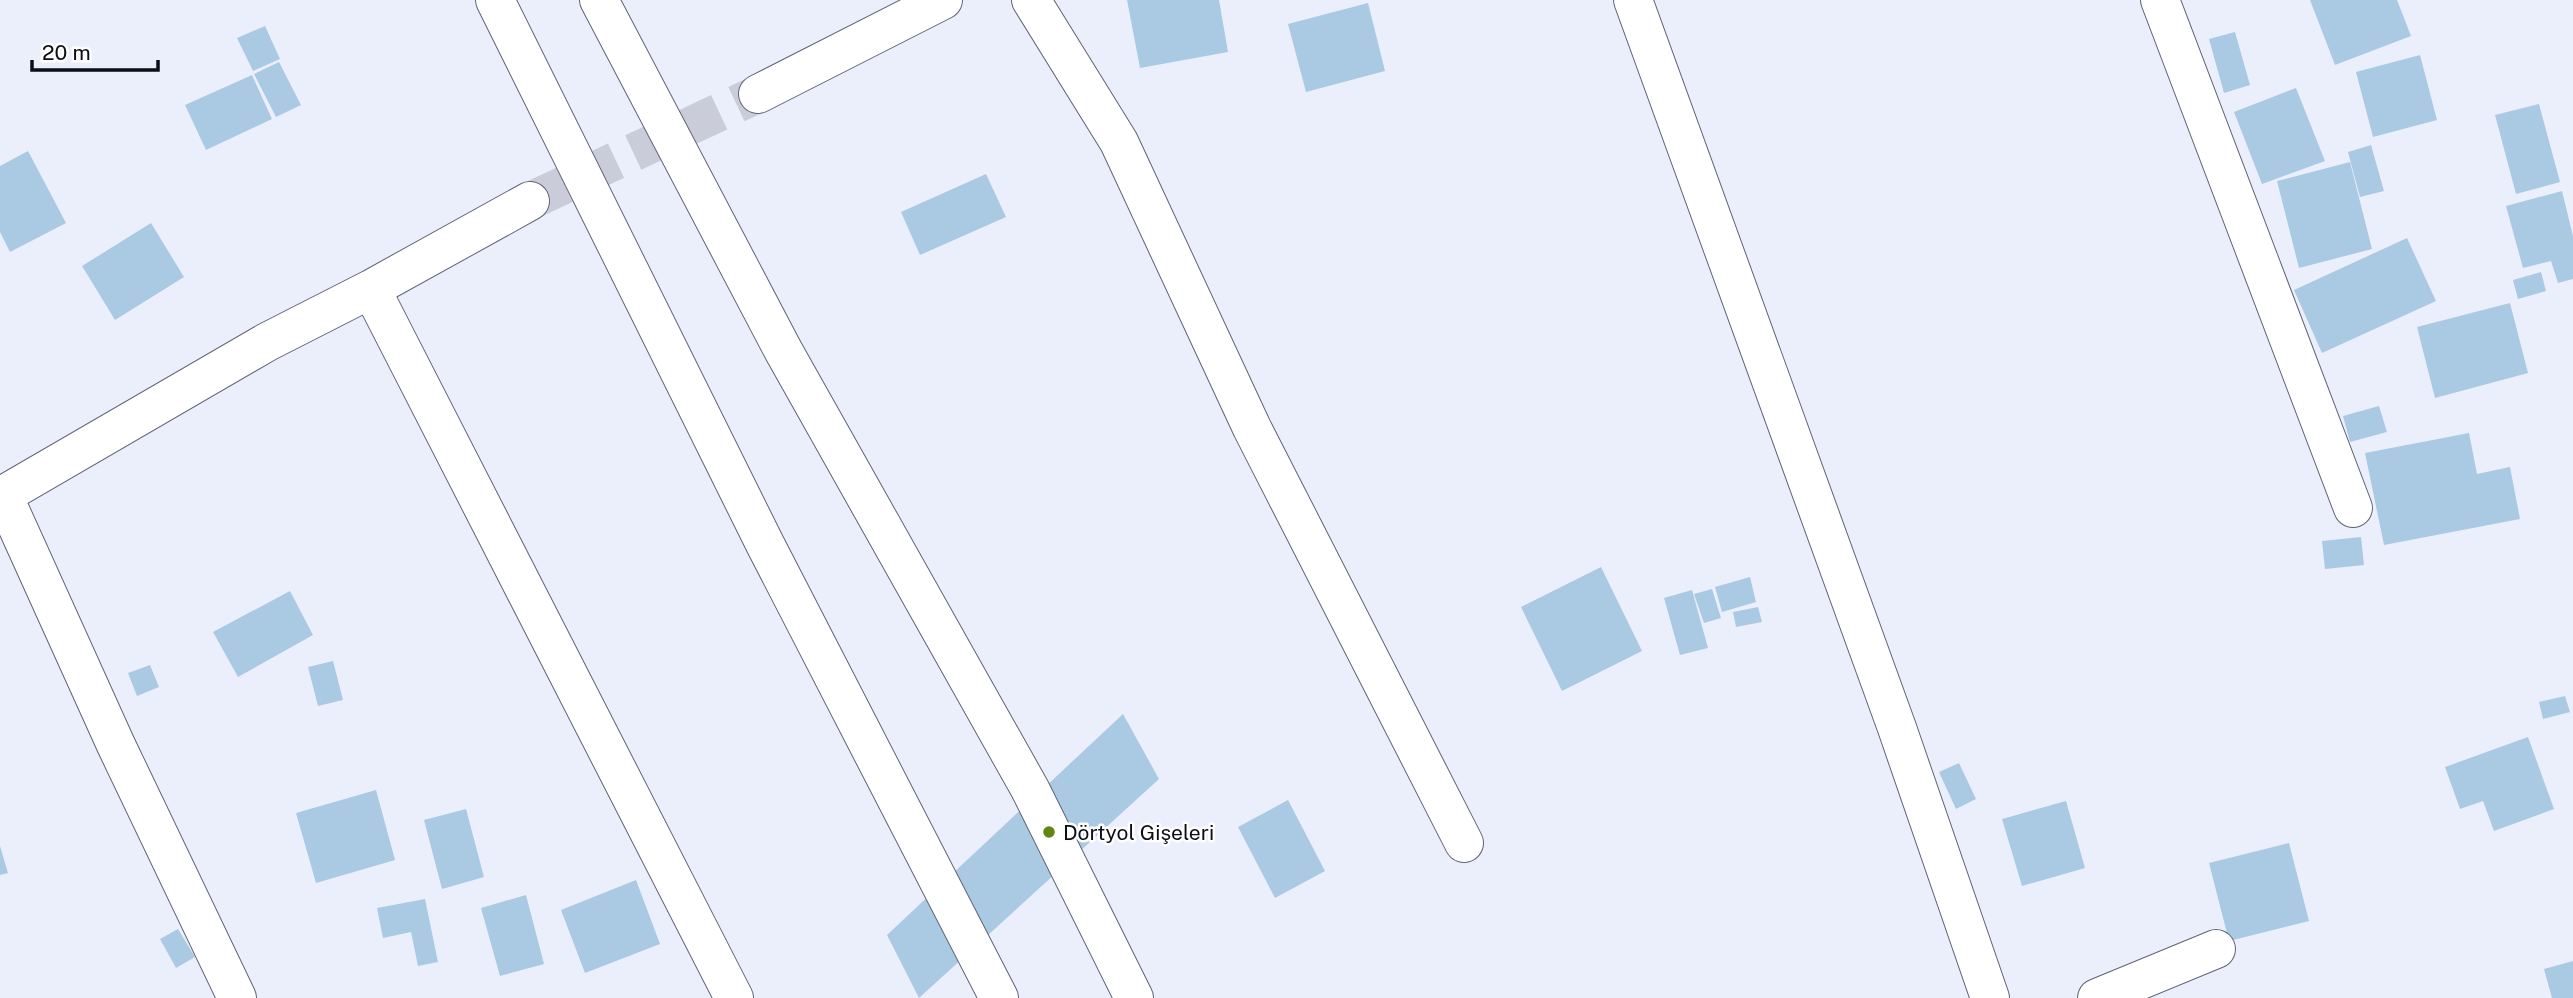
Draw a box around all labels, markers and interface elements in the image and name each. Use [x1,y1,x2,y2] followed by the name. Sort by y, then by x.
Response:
[32,28,158,72] scale bar
[42,40,91,65] text: 20 m
[1063,820,1214,845] place label: Dörtyol Gişeleri
[1041,824,1057,840] marker: Dörtyol Gişeleri

